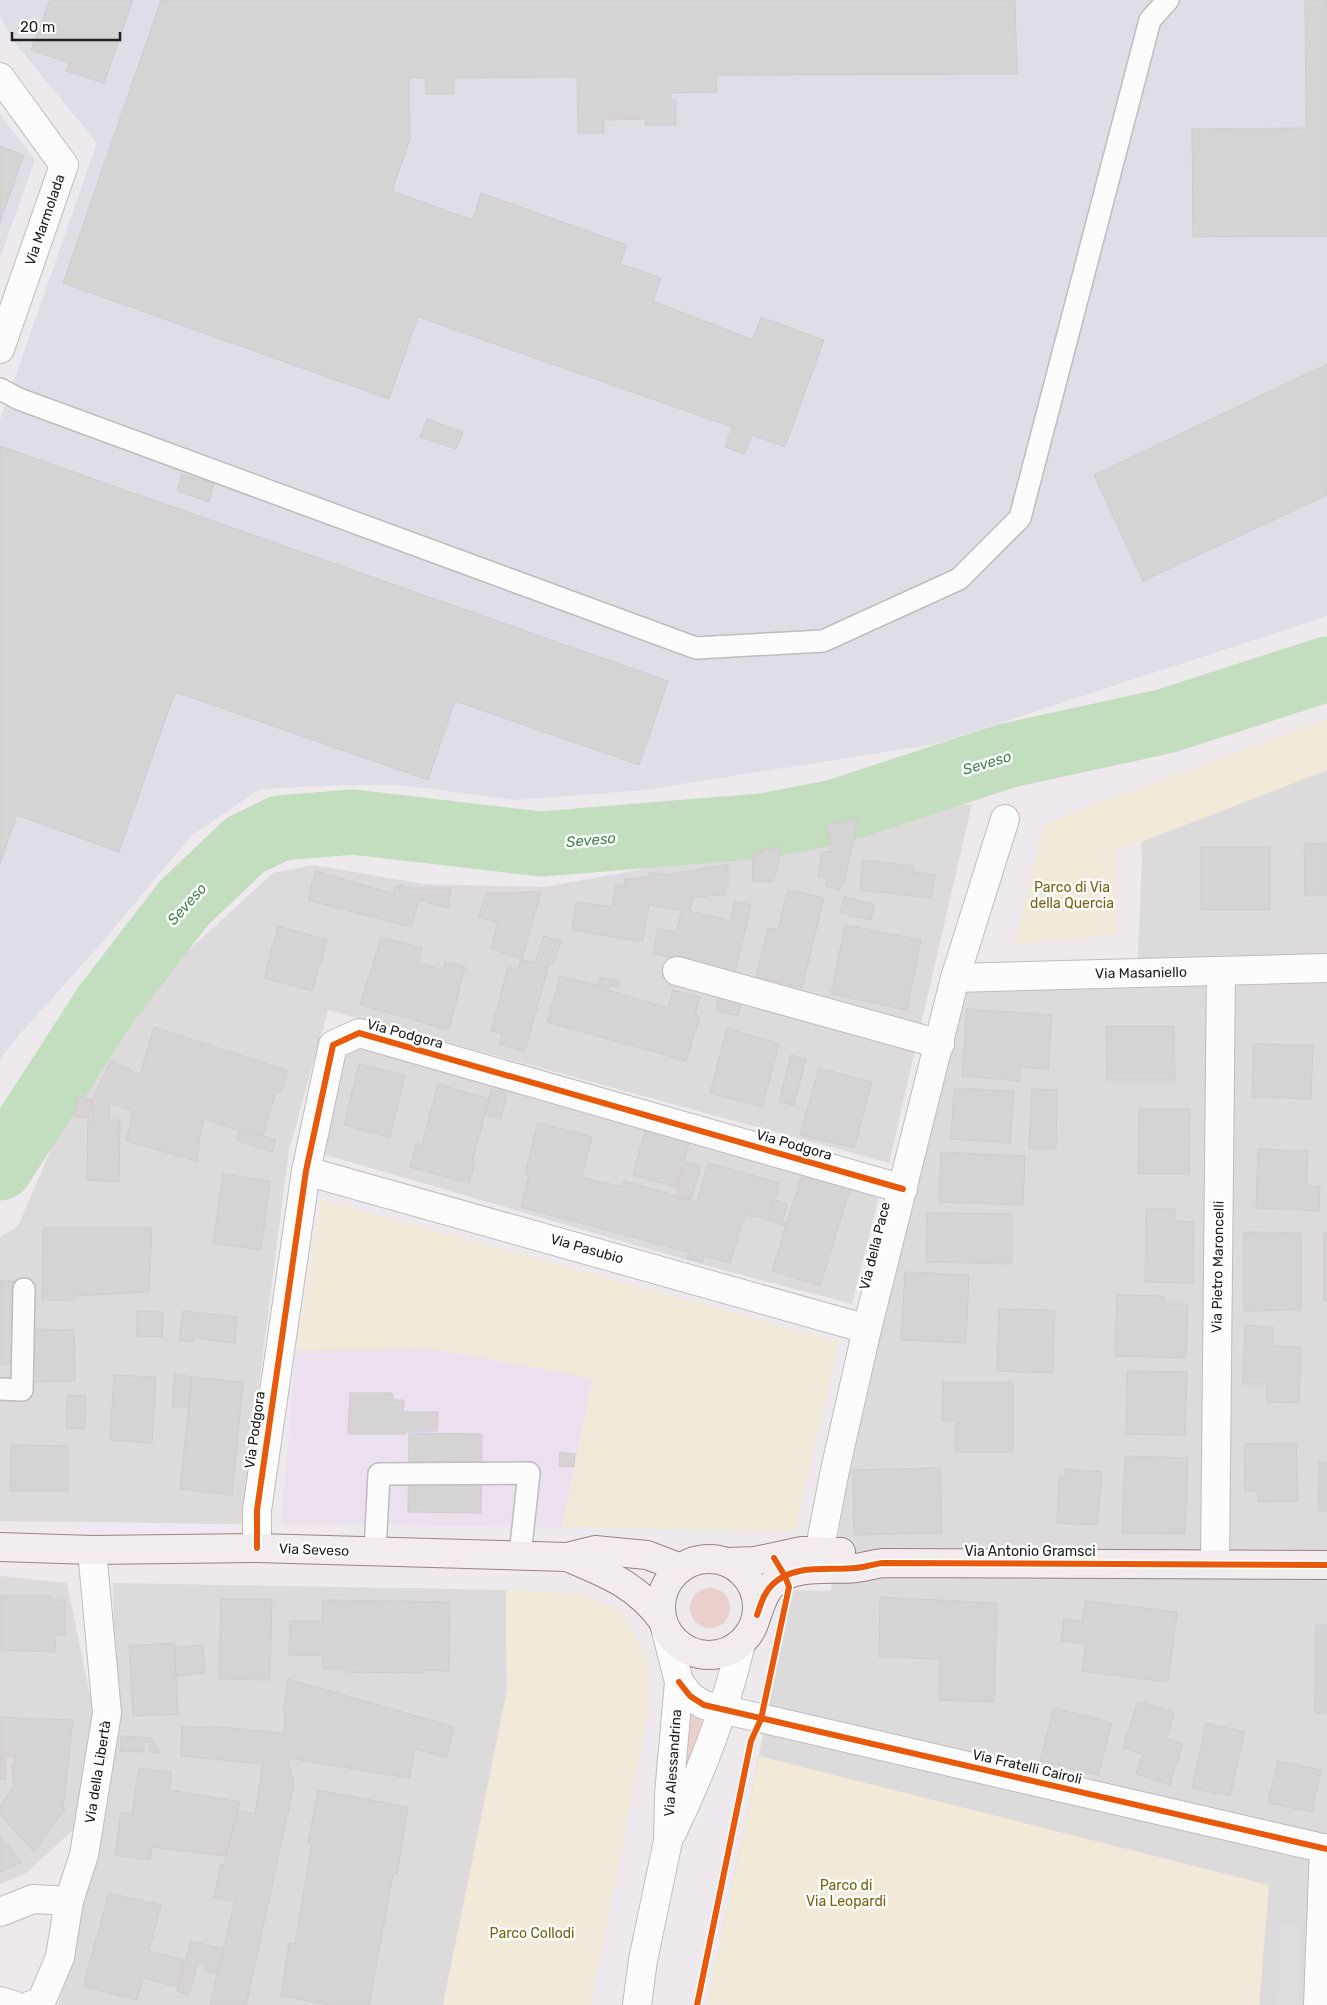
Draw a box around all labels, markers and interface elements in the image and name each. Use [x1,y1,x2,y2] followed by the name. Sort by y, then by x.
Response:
[12,10,120,42] scale bar
[20,18,55,36] text: 20 m
[21,172,69,268] street label: Via Marmolada
[960,747,1014,779] water label: Seveso
[565,829,617,851] water label: Seveso
[164,879,211,929] water label: Seveso
[1030,879,1114,912] park label: Parco di Via della Quercia
[1095,964,1187,982] street label: Via Masaniello
[365,1016,445,1052] street label: Via Podgora
[754,1126,834,1164] street label: Via Podgora
[856,1200,894,1292] street label: Via della Pace
[1208,1201,1228,1333] street label: Via Pietro Maroncelli
[548,1230,626,1268] street label: Via Pasubio
[241,1390,269,1470] street label: Via Podgora
[278,1540,350,1560] street label: Via Seveso
[964,1543,1096,1560] street label: Via Antonio Gramsci
[661,1709,685,1817] street label: Via Alessandrina
[81,1719,115,1825] street label: Via della Libertà
[971,1746,1083,1788] street label: Via Fratelli Cairoli
[806,1877,886,1910] park label: Parco di Via Leopardi
[490,1925,574,1942] park label: Parco Collodi

